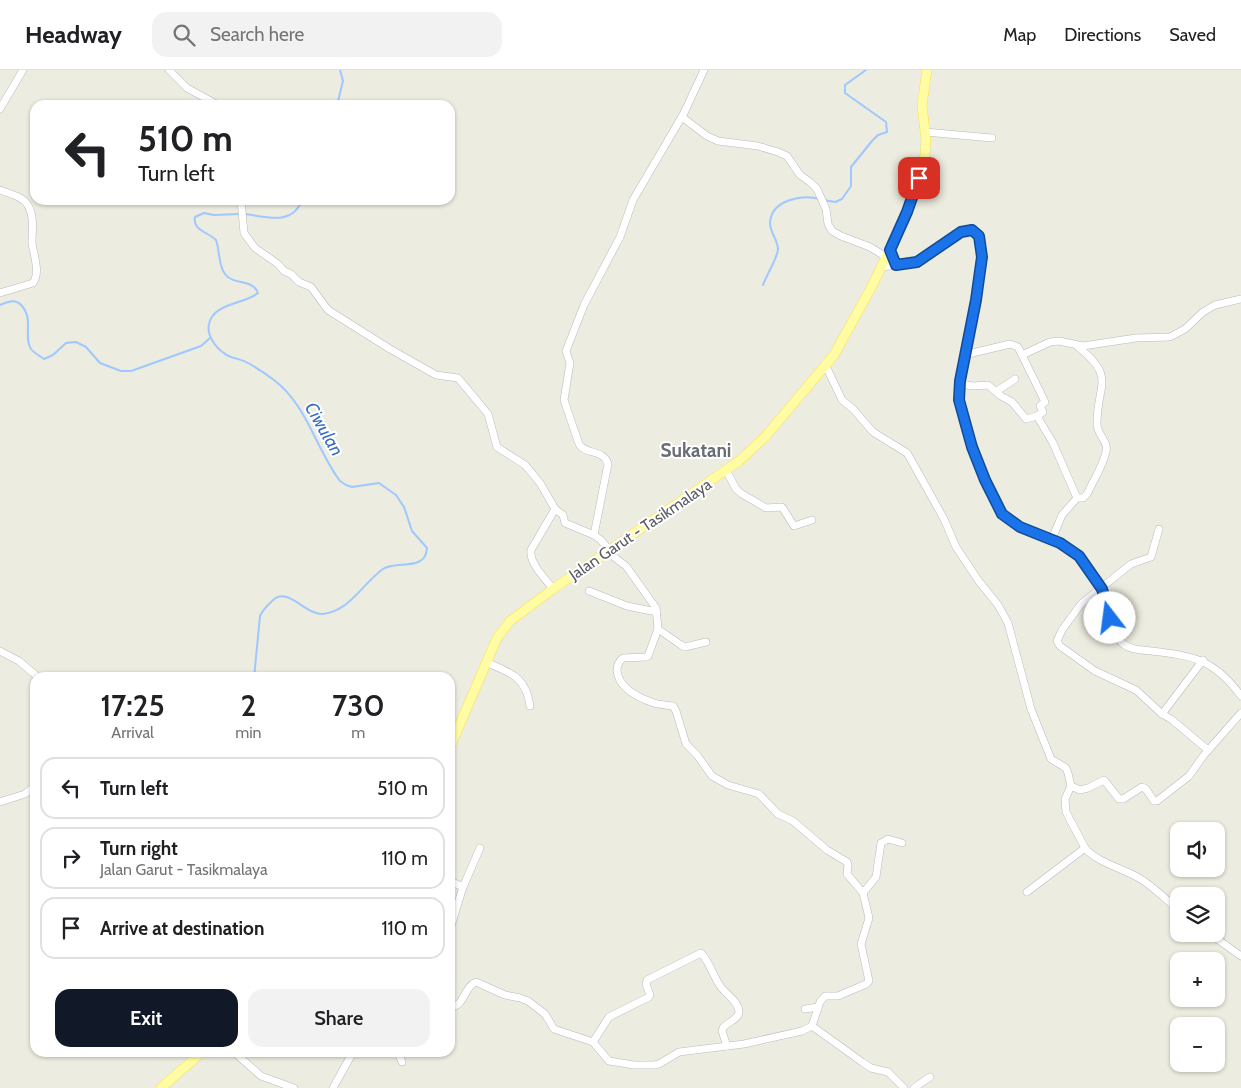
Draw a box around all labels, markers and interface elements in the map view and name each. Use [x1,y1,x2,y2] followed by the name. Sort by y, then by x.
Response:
[152,12,502,57] search box
[25,20,122,49] text: Headway
[170,21,198,49] icon: search
[210,23,304,46] text: Search here
[1003,24,1036,46] text: Map
[1064,24,1141,46] text: Directions
[1169,24,1216,46] text: Saved
[138,117,233,160] text: 510 m
[55,120,120,185] icon: left
[898,157,940,199] pin
[138,160,215,187] text: Turn left
[905,164,933,192] icon: arrive
[300,398,348,460] water label: Ciwulan
[661,439,731,462] district label: Sukatani
[565,474,715,585] street label: Jalan Garut - Tasikmalaya
[1083,591,1135,643] position arrow
[100,687,165,724] text: 17:25
[240,687,256,724] text: 2
[332,687,385,724] text: 730
[111,723,154,742] text: Arrival
[235,723,262,742] text: min
[351,723,365,742] text: m
[57,774,85,802] icon: left
[100,777,168,800] text: Turn left
[377,777,428,800] text: 510 m
[1170,822,1225,1072] map controls
[1170,822,1225,877] button: sound
[100,837,178,860] text: Turn right
[57,844,85,872] icon: right
[381,847,428,870] text: 110 m
[100,860,268,879] text: Jalan Garut - Tasikmalaya
[1170,887,1225,942] button: layers
[57,914,85,942] icon: arrive
[100,917,264,940] text: Arrive at destination
[381,917,428,940] text: 110 m
[1170,952,1225,1007] button: +
[55,989,238,1047] button: Exit
[248,989,430,1047] button: Share
[1170,1017,1225,1072] button: −

